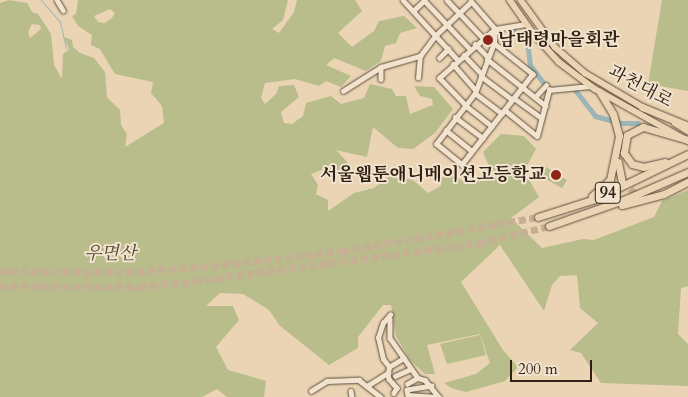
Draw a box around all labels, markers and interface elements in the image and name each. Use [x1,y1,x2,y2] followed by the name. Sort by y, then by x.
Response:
[498,29,620,51] place label: 남태령마을회관
[482,34,494,46] marker: 남태령마을회관
[604,61,676,113] street label: 과천대로
[320,164,546,186] place label: 서울웹툰애니메이션고등학교
[550,169,562,181] marker: 서울웹툰애니메이션고등학교
[594,180,622,207] road number: 94
[84,243,136,265] park label: 우면산
[513,350,596,382] scale bar
[518,359,558,379] text: 200 m

